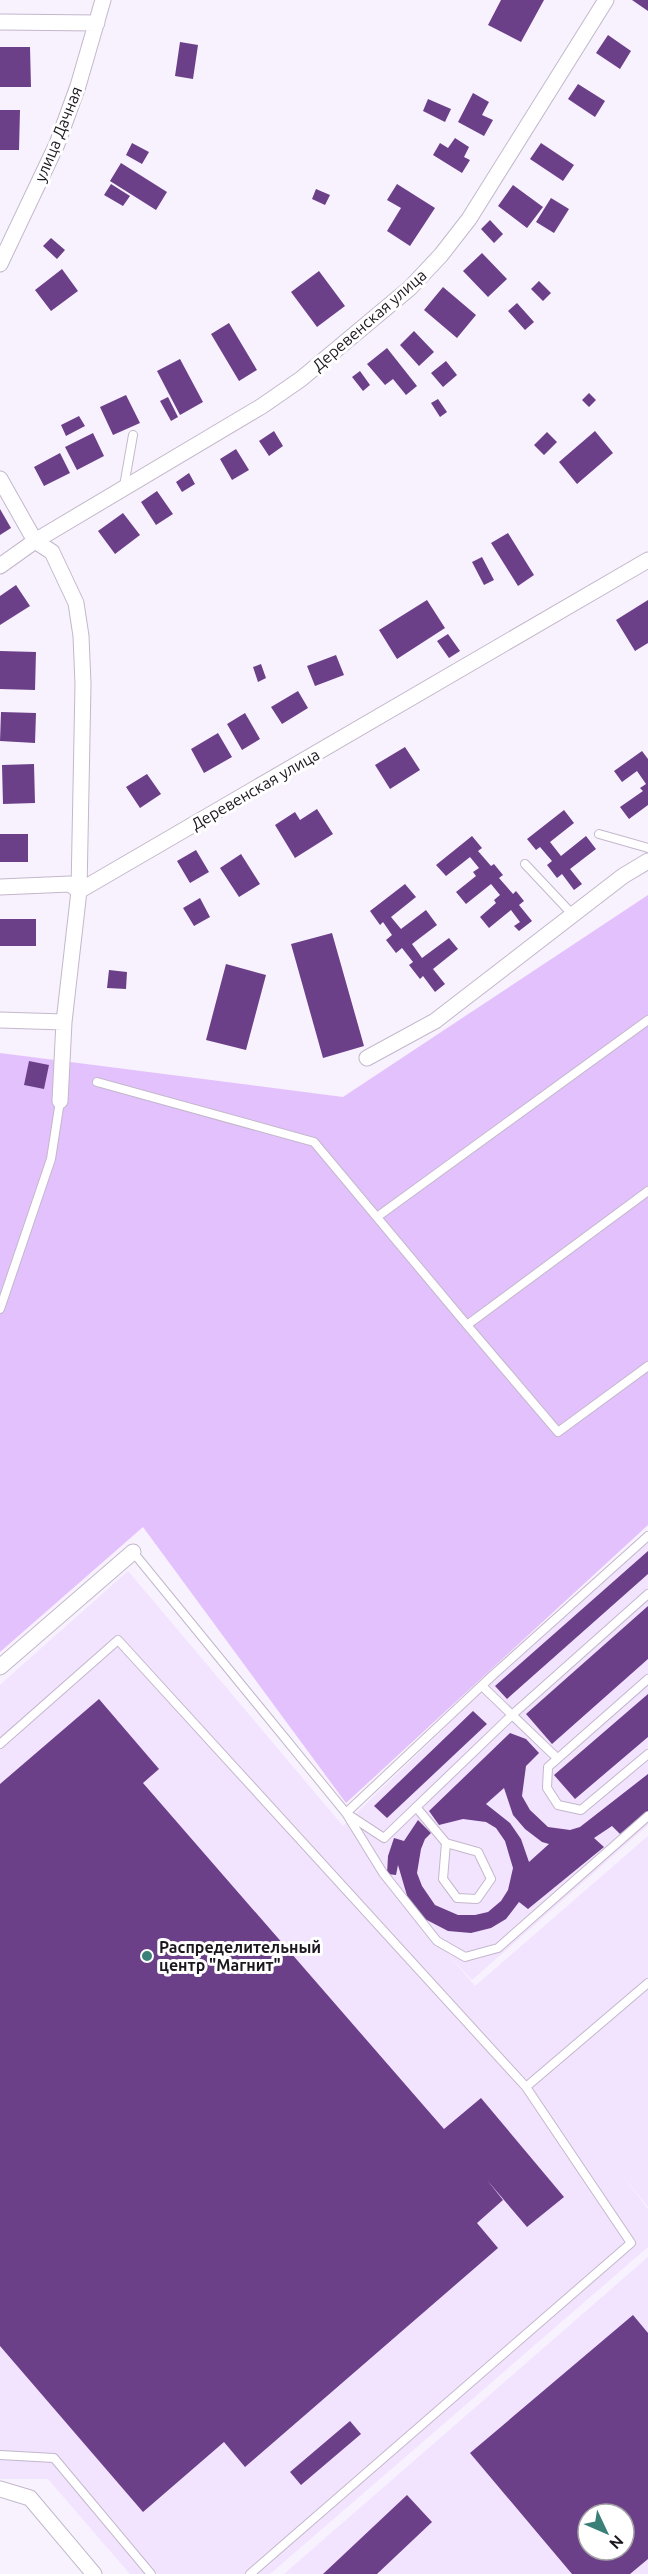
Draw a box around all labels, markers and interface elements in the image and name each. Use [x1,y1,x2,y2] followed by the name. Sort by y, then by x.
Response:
[31,84,85,184] street label: улица Дачная
[308,266,430,374] street label: Деревенская улица
[188,745,322,833] street label: Деревенская улица
[159,1938,321,1974] place label: Распределительный центр "Магнит"
[140,1949,154,1963] marker: Распределительный центр "Магнит"
[576,2502,636,2562] north arrow
[606,2532,627,2553] text: N

